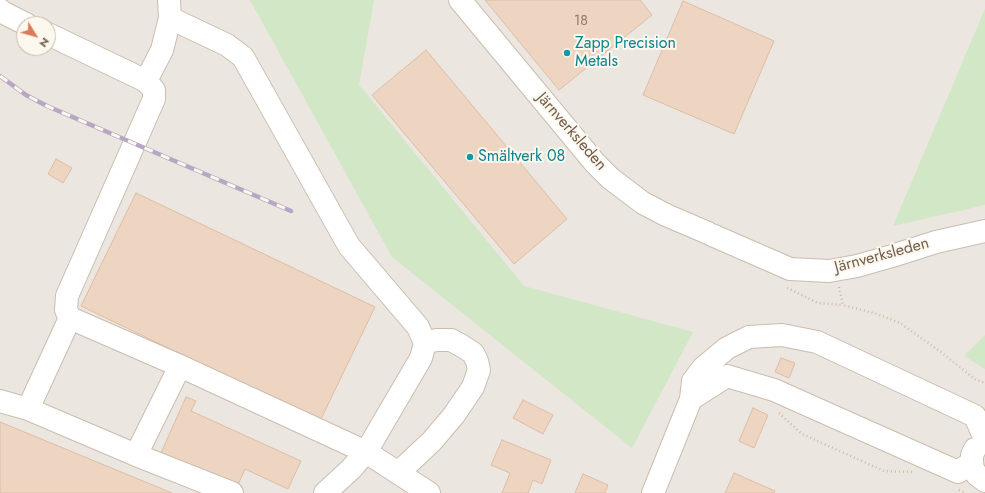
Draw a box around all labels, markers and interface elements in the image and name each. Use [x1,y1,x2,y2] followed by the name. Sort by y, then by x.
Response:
[574,14,588,30] house number: 18
[16,16,56,56] north arrow
[36,34,54,51] text: N
[575,34,676,72] place label: Zapp Precision Metals
[562,48,572,58] marker: Zapp Precision Metals
[532,89,610,175] street label: Järnverksleden
[478,147,565,167] place label: Smältverk 08
[465,152,475,162] marker: Smältverk 08
[833,234,931,278] street label: Järnverksleden

